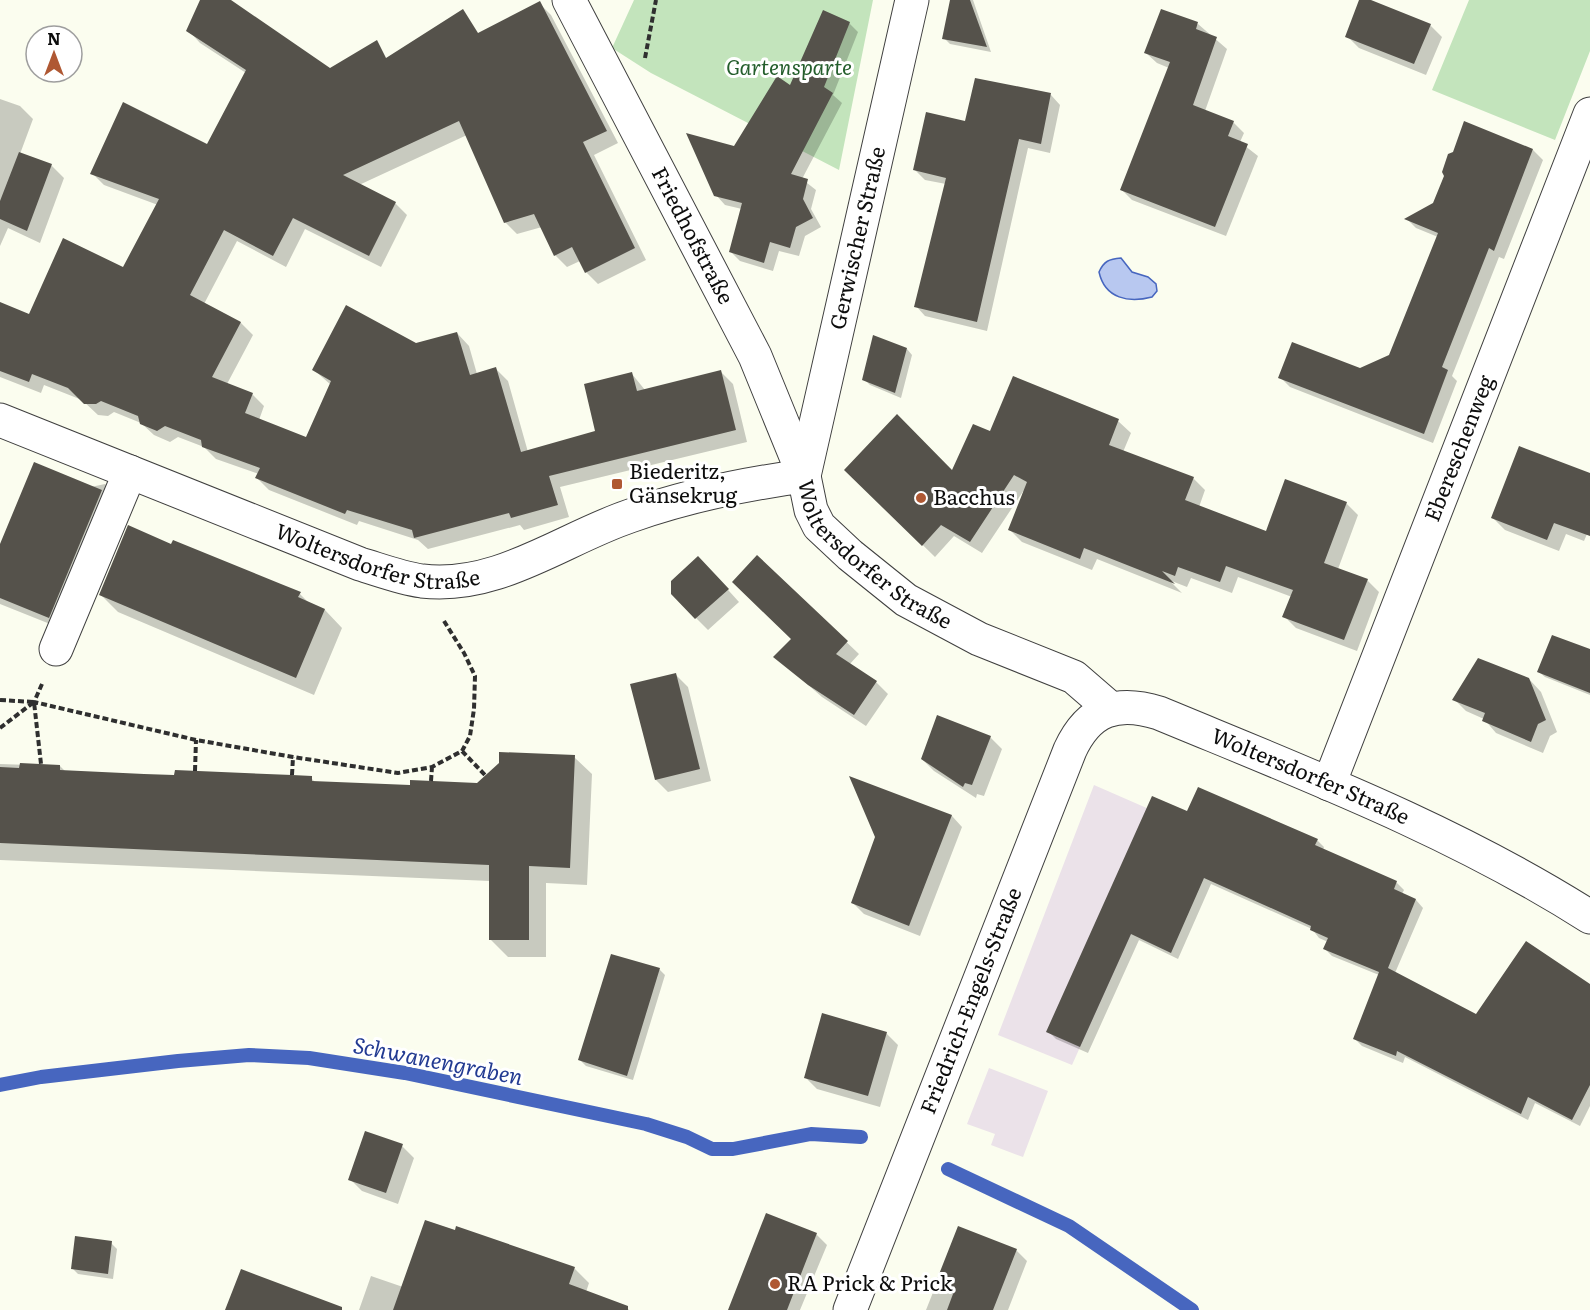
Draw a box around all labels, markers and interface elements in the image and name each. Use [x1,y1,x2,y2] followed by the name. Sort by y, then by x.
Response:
[24,24,84,84] north arrow
[47,26,61,50] text: N
[726,50,852,81] park label: Gartensparte
[820,143,891,332] street label: Gerwischer Straße
[646,161,743,309] street label: Friedhofstraße
[1415,370,1500,525] street label: Ebereschenweg
[629,454,738,509] place label: Biederitz, Gänsekrug
[792,476,959,635] street label: Woltersdorfer Straße
[610,477,624,491] marker: Biederitz, Gänsekrug
[933,480,1015,511] place label: Bacchus
[914,491,928,505] marker: Bacchus
[272,514,483,595] street label: Woltersdorfer Straße
[1208,718,1416,831] street label: Woltersdorfer Straße
[911,882,1028,1118] street label: Friedrich-Engels-Straße
[351,1027,526,1092] water label: Schwanengraben
[787,1266,953,1297] place label: RA Prick & Prick
[768,1277,782,1291] marker: RA Prick & Prick

